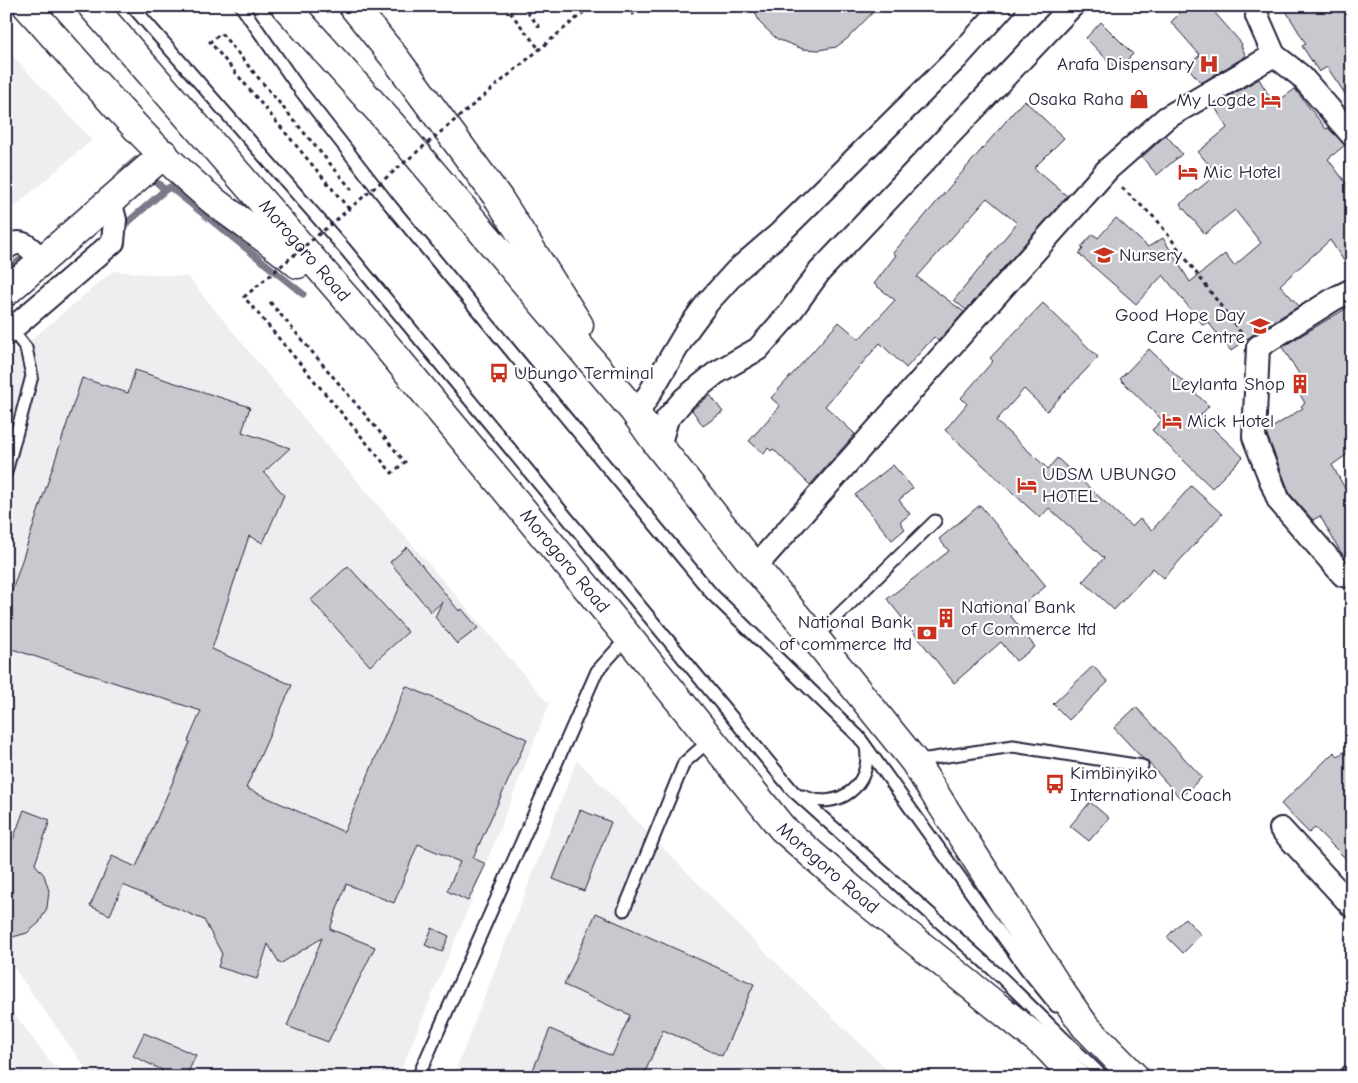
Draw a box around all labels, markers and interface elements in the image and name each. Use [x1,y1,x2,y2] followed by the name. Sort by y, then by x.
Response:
[1057,53,1195,75] place label: Arafa Dispensary
[1198,53,1220,75] hospital icon: Arafa Dispensary
[1028,88,1124,110] place label: Osaka Raha
[1128,88,1150,110] shop icon: Osaka Raha
[1176,89,1256,111] place label: My Logde
[1260,89,1282,111] hotel icon: My Logde
[1177,161,1199,183] hotel icon: Mic Hotel
[1203,161,1281,183] place label: Mic Hotel
[254,195,355,306] street label: Morogoro Road
[1093,244,1115,266] school or university icon: Nursery
[1119,244,1183,266] place label: Nursery
[1115,304,1245,348] place label: Good Hope Day Care Centre
[1249,315,1271,337] school or university icon: Good Hope Day Care Centre
[488,362,510,384] bus stop icon: Ubungo Terminal
[514,362,654,384] place label: Ubungo Terminal
[1171,373,1285,395] place label: Leylanta Shop
[1289,373,1311,395] building icon: Leylanta Shop
[1161,410,1183,432] hotel icon: Mick Hotel
[1187,410,1274,432] place label: Mick Hotel
[1042,463,1176,507] place label: UDSM UBUNGO HOTEL
[1016,474,1038,496] hotel icon: UDSM UBUNGO HOTEL
[515,505,614,617] street label: Morogoro Road
[961,596,1096,640] place label: National Bank of Commerce ltd
[935,607,957,629] building icon: National Bank of Commerce ltd
[779,611,913,655] place label: National Bank of commerce ltd
[916,622,938,644] bank icon: National Bank of commerce ltd
[1070,762,1232,806] place label: Kimbinyiko International Coach
[1044,773,1066,795] bus stop icon: Kimbinyiko International Coach
[772,817,883,918] street label: Morogoro Road

